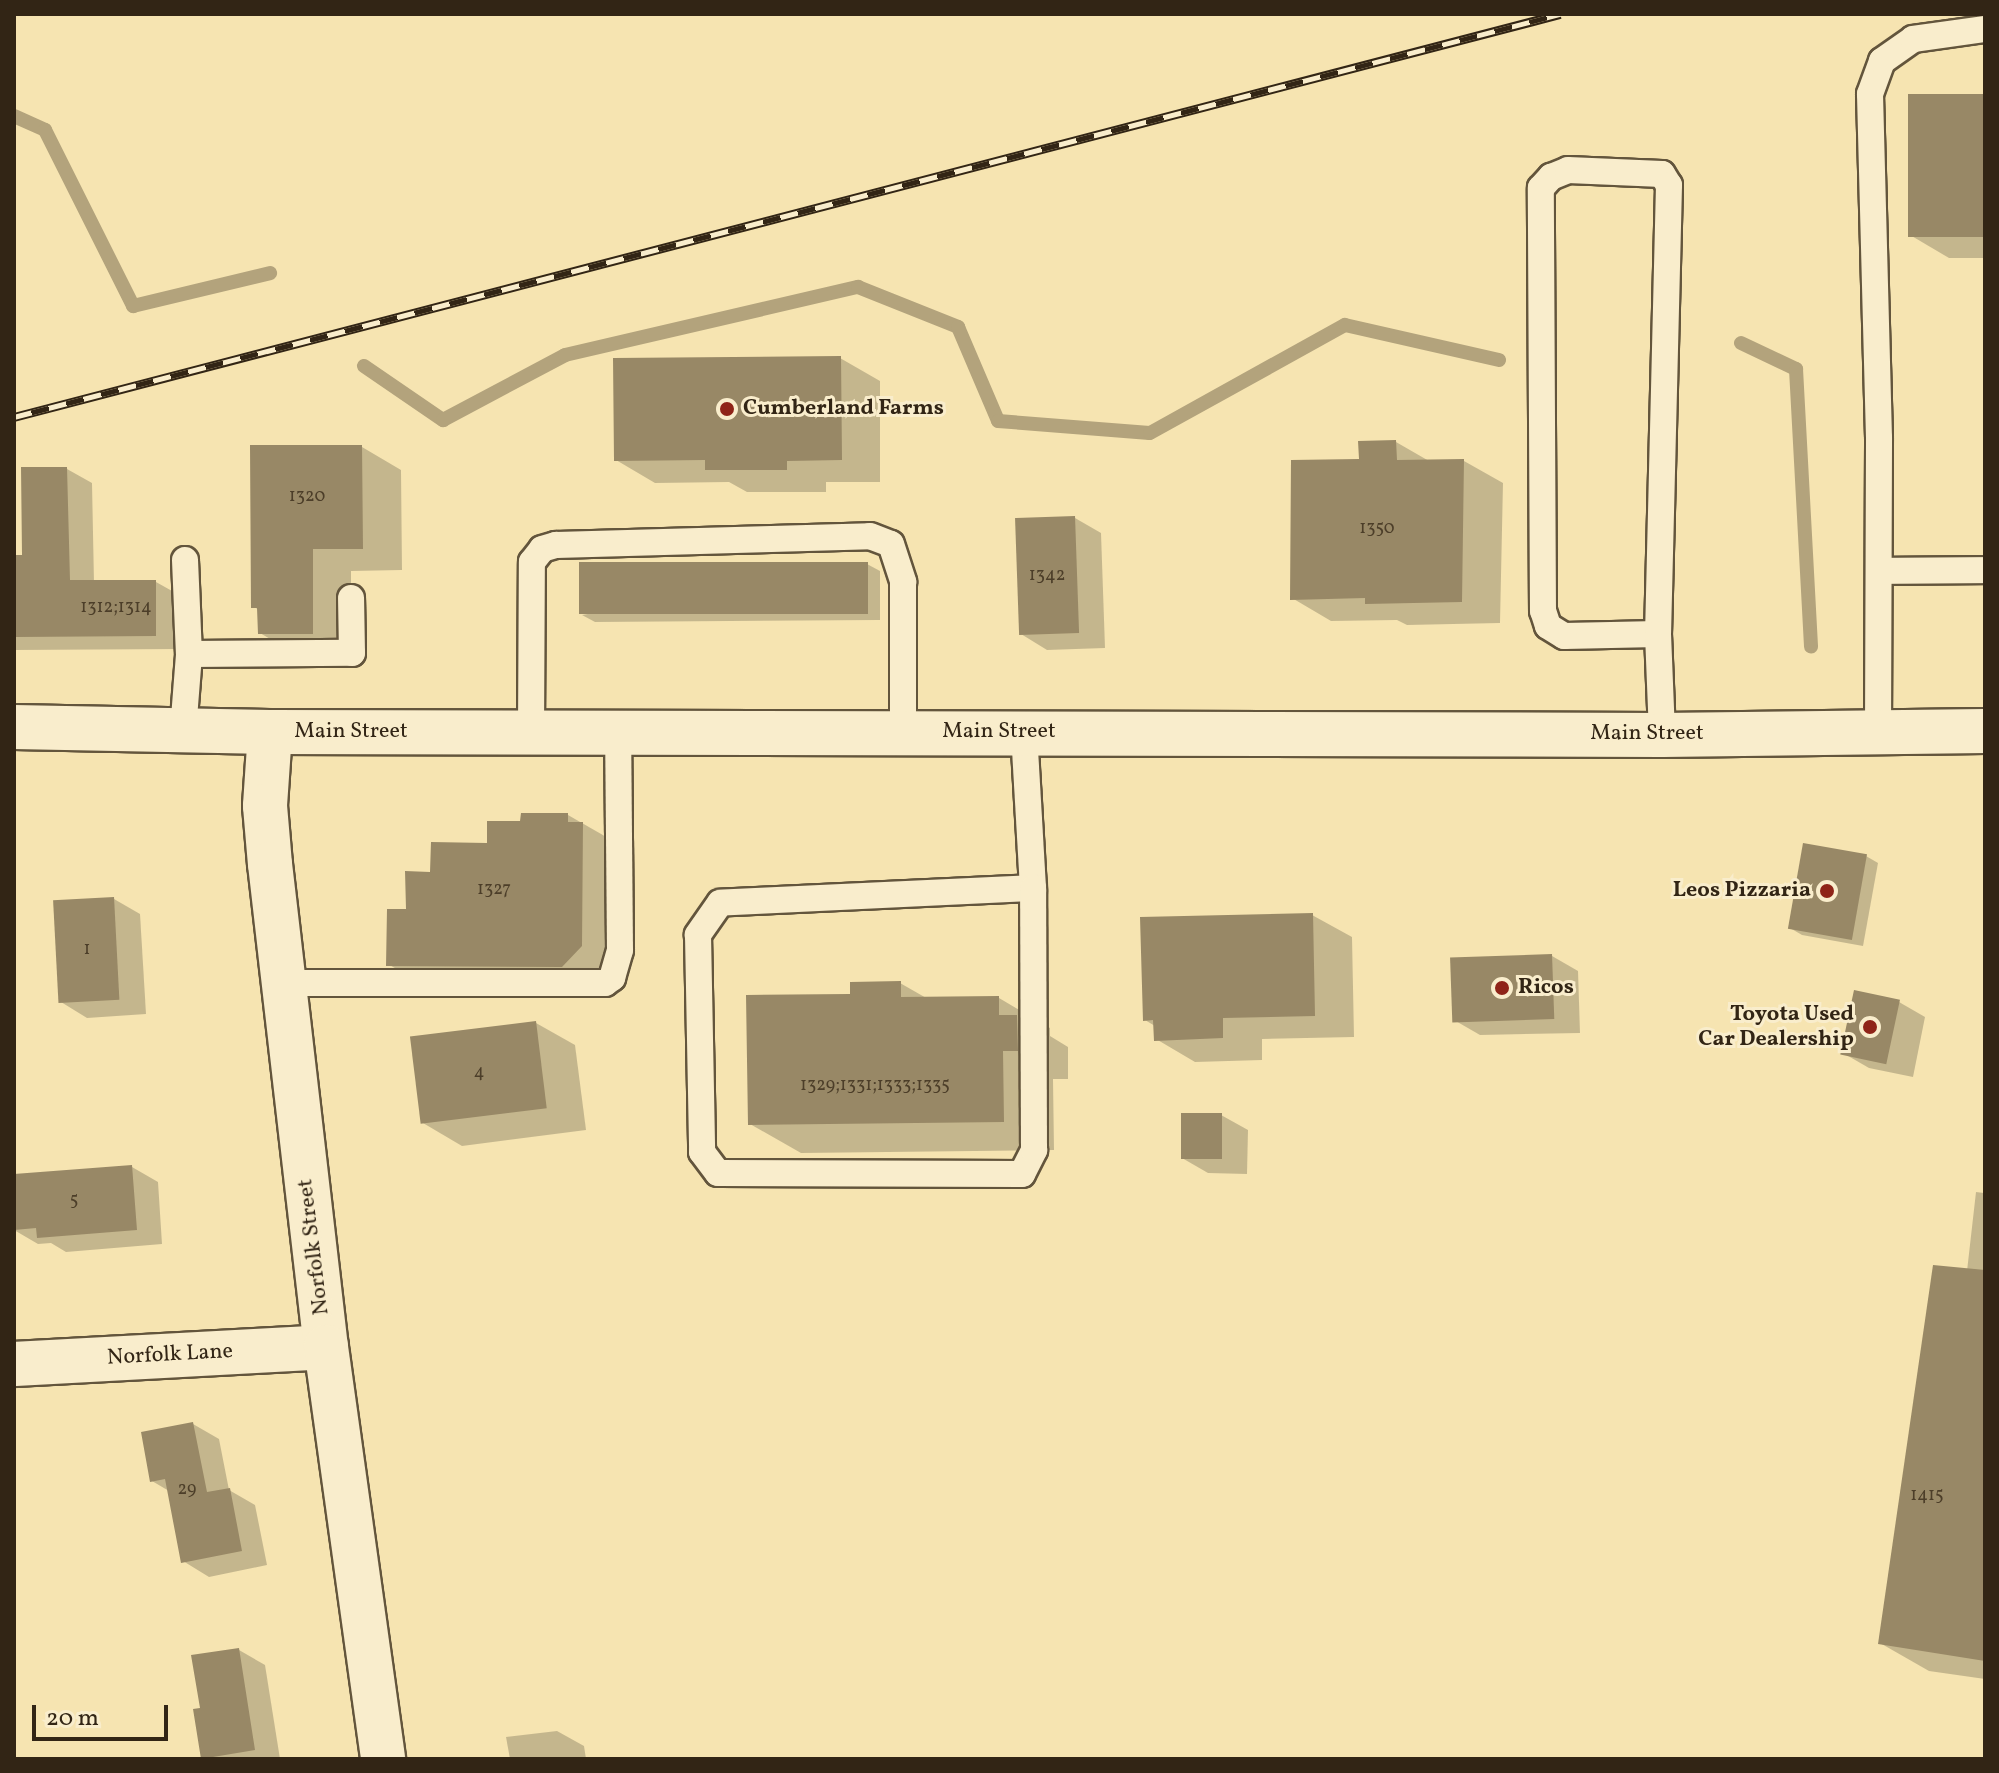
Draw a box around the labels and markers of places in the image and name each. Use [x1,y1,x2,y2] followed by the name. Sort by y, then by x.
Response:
[743,396,944,422] place label: Cumberland Farms
[718,400,736,418] marker: Cumberland Farms
[1673,878,1811,904] place label: Leos Pizzaria
[1818,882,1836,900] marker: Leos Pizzaria
[1518,975,1574,1001] place label: Ricos
[1493,979,1511,997] marker: Ricos
[1698,1001,1854,1052] place label: Toyota Used Car Dealership
[1861,1018,1879,1036] marker: Toyota Used Car Dealership

